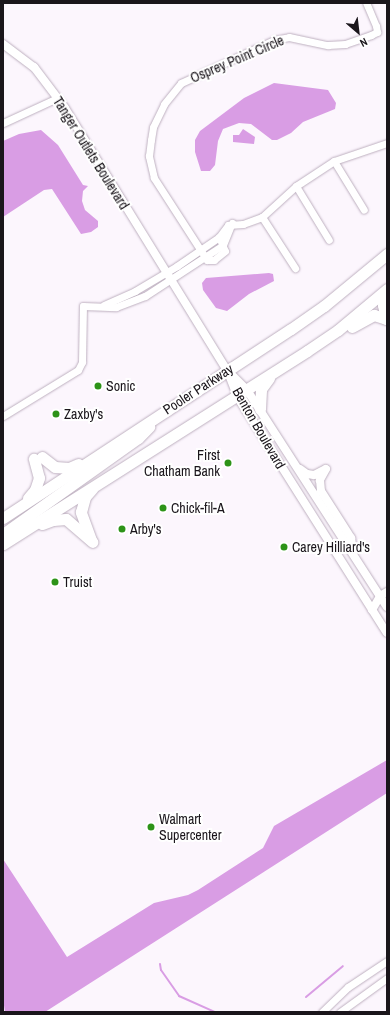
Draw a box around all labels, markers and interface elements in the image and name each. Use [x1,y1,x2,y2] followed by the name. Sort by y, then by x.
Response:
[338,12,378,52] north arrow
[188,32,286,86] street label: Osprey Point Circle
[357,35,370,50] text: N
[49,94,133,212] street label: Tanger Outlets Boulevard
[160,360,236,418] street label: Pooler Parkway
[106,378,135,394] place label: Sonic
[93,381,103,391] marker: Sonic
[229,384,289,472] street label: Benton Boulevard
[64,406,103,422] place label: Zaxby's
[51,409,61,419] marker: Zaxby's
[144,447,220,480] place label: First Chatham Bank
[223,458,233,468] marker: First Chatham Bank
[171,500,225,516] place label: Chick-fil-A
[158,503,168,513] marker: Chick-fil-A
[130,521,162,537] place label: Arby's
[117,524,127,534] marker: Arby's
[292,539,370,555] place label: Carey Hilliard's
[279,542,289,552] marker: Carey Hilliard's
[63,574,92,590] place label: Truist
[50,577,60,587] marker: Truist
[159,811,222,844] place label: Walmart Supercenter
[146,822,156,832] marker: Walmart Supercenter

